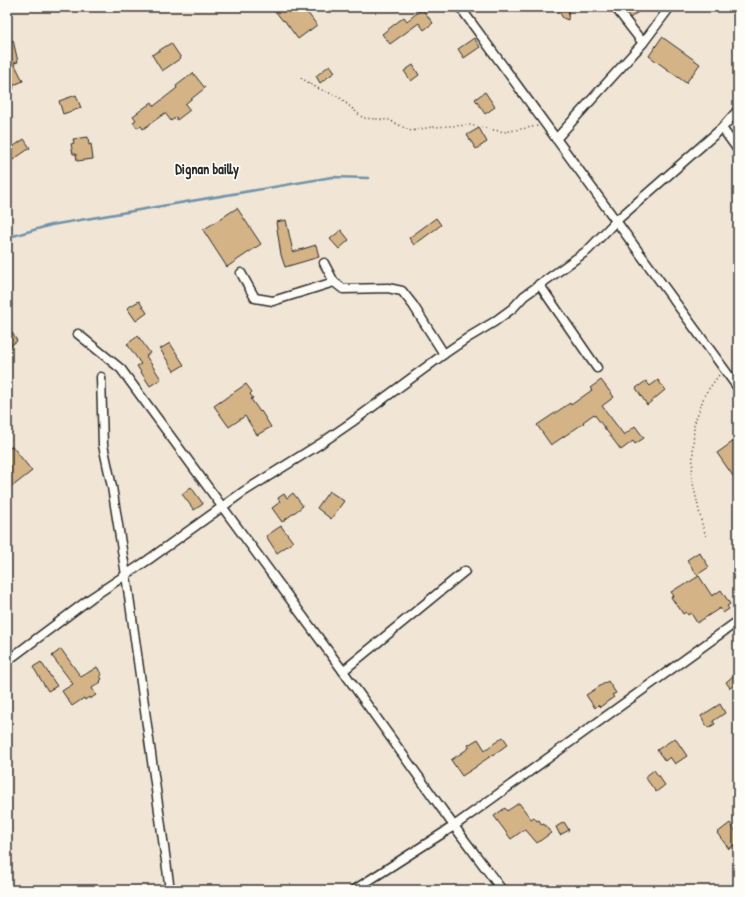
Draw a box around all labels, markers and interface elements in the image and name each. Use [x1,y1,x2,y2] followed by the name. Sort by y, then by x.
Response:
[175,159,239,180] district label: Dignan bailly

